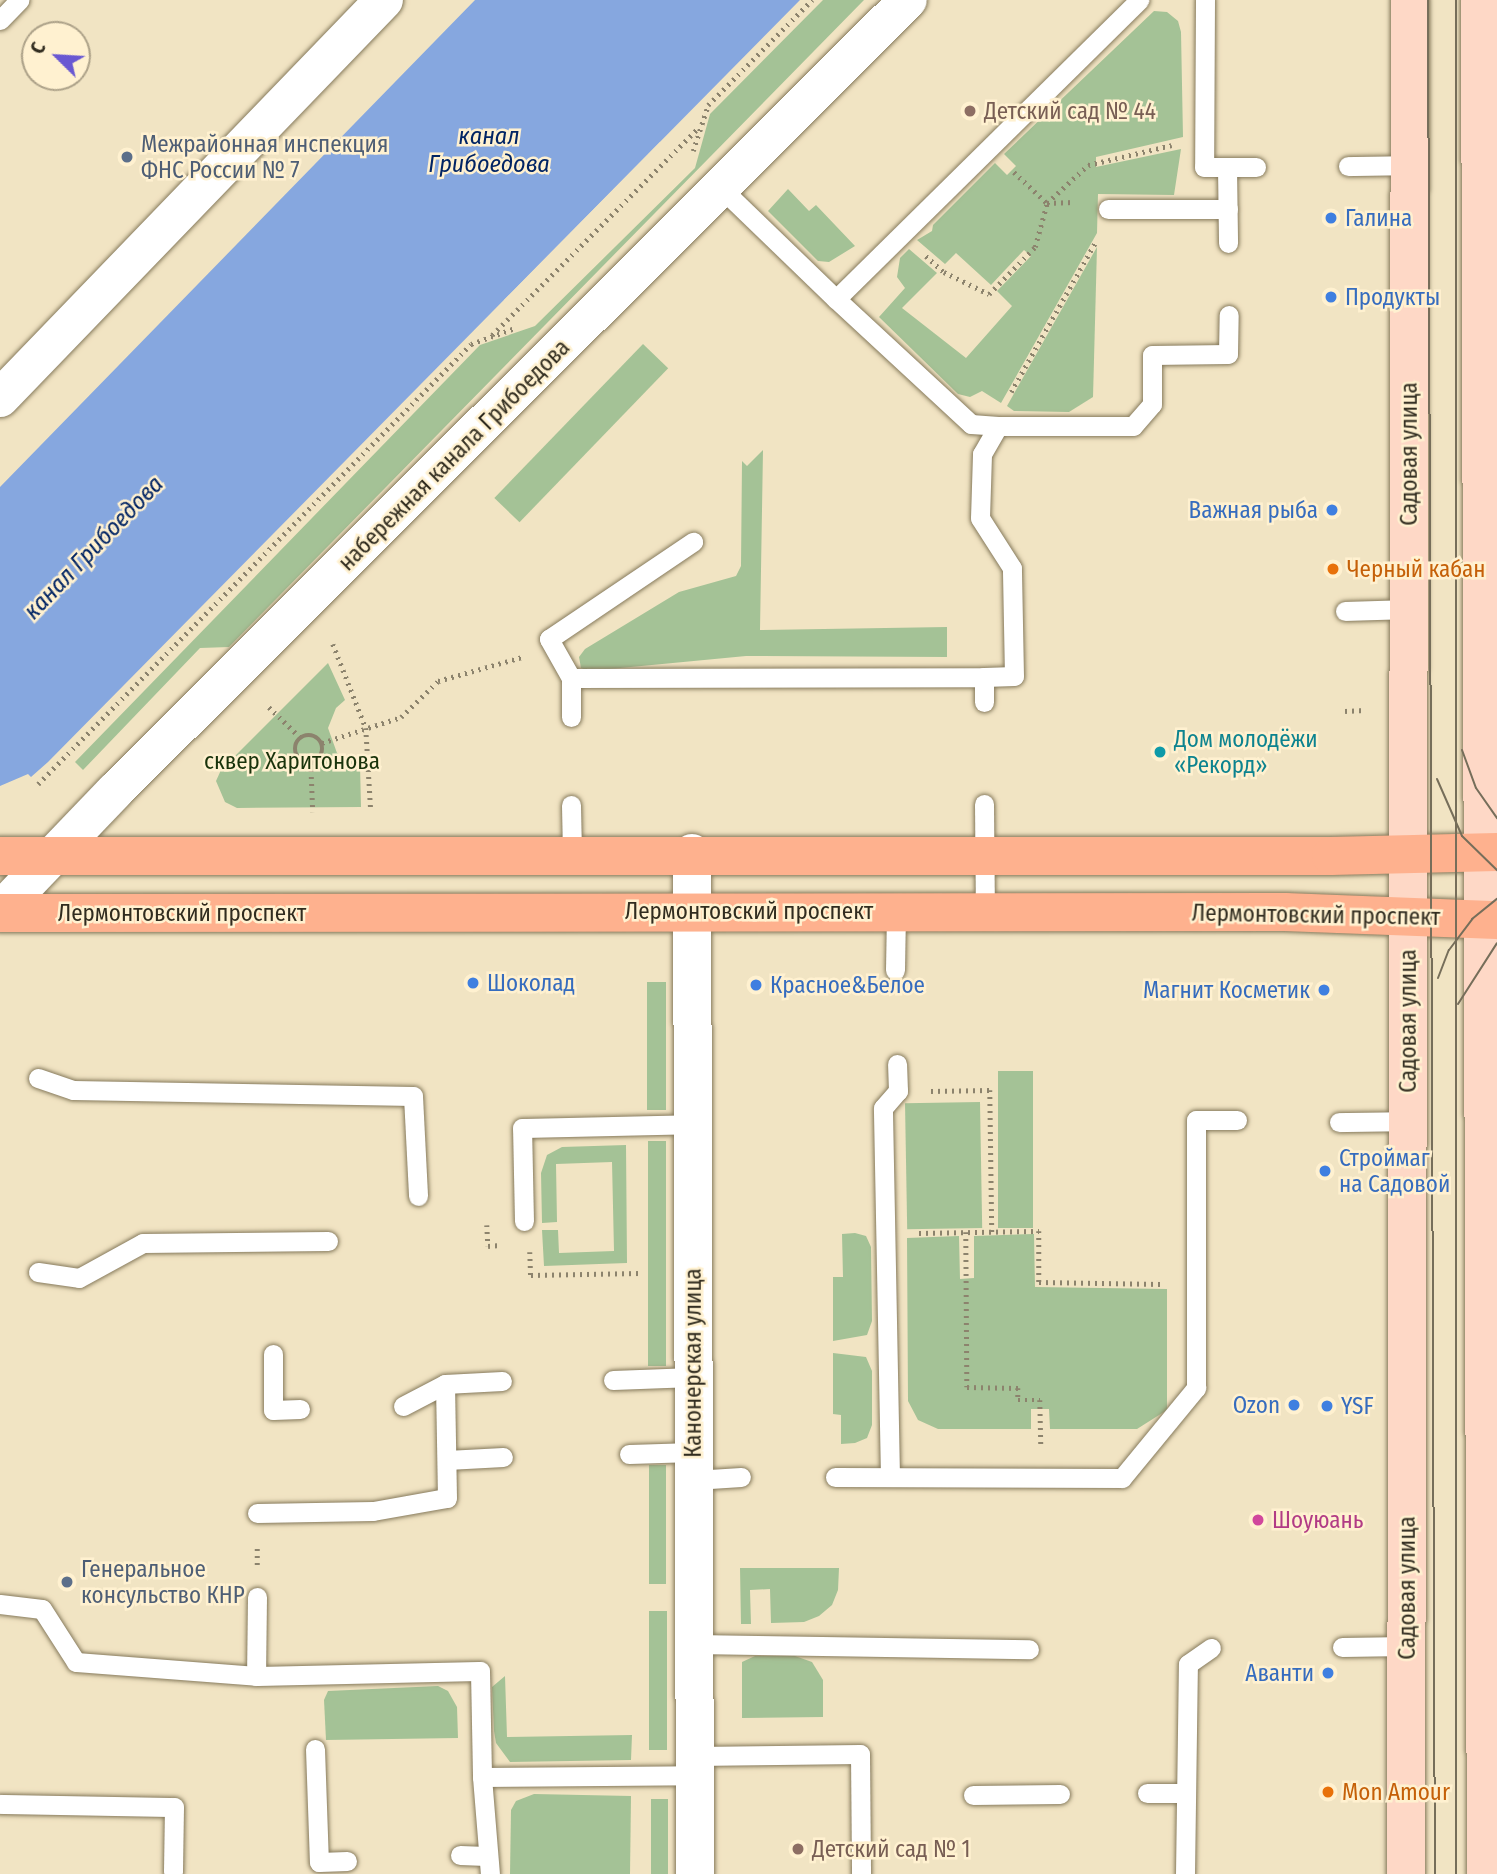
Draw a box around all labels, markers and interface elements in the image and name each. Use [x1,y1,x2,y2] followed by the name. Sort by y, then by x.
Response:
[21,21,91,91] north arrow
[26,39,51,57] text: С
[984,97,1156,125] place label: Детский сад № 44
[962,103,978,119] marker: Детский сад № 44
[428,123,550,179] water label: канал Грибоедова
[141,130,388,184] place label: Межрайонная инспекция ФНС России № 7
[119,149,135,165] marker: Межрайонная инспекция ФНС России № 7
[1345,204,1412,232] place label: Галина
[1323,210,1339,226] marker: Галина
[1345,283,1440,311] place label: Продукты
[1323,289,1339,305] marker: Продукты
[333,334,575,576] street label: набережная канала Грибоедова
[1395,382,1423,526] street label: Садовая улица
[18,470,170,626] water label: канал Грибоедова
[1189,496,1318,524] place label: Важная рыба
[1324,502,1340,518] marker: Важная рыба
[1347,555,1485,583] place label: Черный кабан
[1325,561,1341,577] marker: Черный кабан
[1174,725,1318,779] place label: Дом молодёжи «Рекорд»
[1152,744,1168,760] marker: Дом молодёжи «Рекорд»
[204,747,380,775] park label: сквер Харитонова
[625,897,873,925] street label: Лермонтовский проспект
[58,899,306,927] street label: Лермонтовский проспект
[1191,899,1441,931] street label: Лермонтовский проспект
[1394,949,1422,1093] street label: Садовая улица
[487,969,575,997] place label: Шоколад
[770,971,925,999] place label: Красное&Белое
[465,975,481,991] marker: Шоколад
[1143,976,1310,1004] place label: Магнит Косметик
[748,977,764,993] marker: Красное&Белое
[1316,982,1332,998] marker: Магнит Косметик
[1339,1144,1450,1198] place label: Строймаг на Садовой
[1317,1163,1333,1179] marker: Строймаг на Садовой
[679,1268,707,1458] street label: Канонерская улица
[1233,1391,1280,1419] place label: Ozon
[1341,1392,1373,1420] place label: YSF
[1286,1397,1302,1413] marker: Ozon
[1319,1398,1335,1414] marker: YSF
[1272,1506,1363,1534] place label: Шоуюань
[1250,1512,1266,1528] marker: Шоуюань
[1393,1516,1421,1660] street label: Садовая улица
[81,1555,245,1609] place label: Генеральное консульство КНР
[59,1574,75,1590] marker: Генеральное консульство КНР
[1245,1659,1314,1687] place label: Аванти
[1320,1665,1336,1681] marker: Аванти
[1342,1778,1450,1806] place label: Mon Amour
[1320,1784,1336,1800] marker: Mon Amour
[812,1835,971,1863] place label: Детский сад № 1
[790,1841,806,1857] marker: Детский сад № 1

